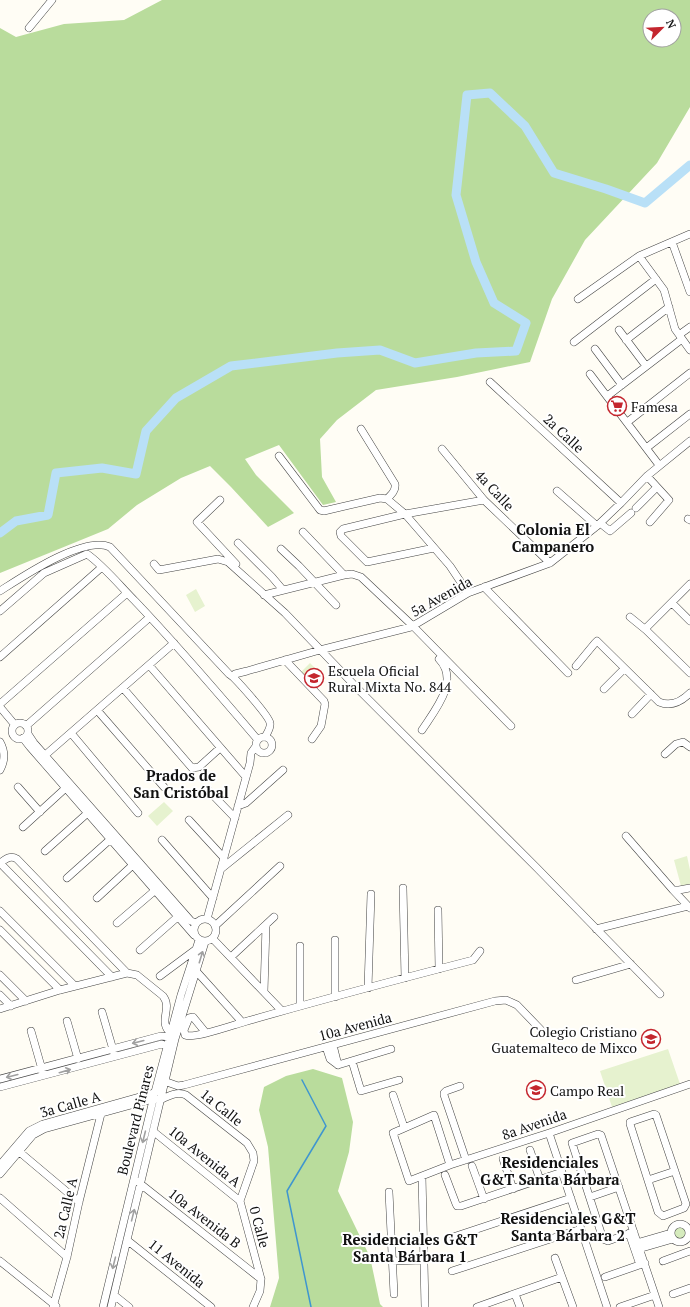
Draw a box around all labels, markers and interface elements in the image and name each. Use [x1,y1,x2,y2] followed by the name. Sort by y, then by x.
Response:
[642,8,682,48] north arrow
[663,17,679,31] text: N
[606,395,628,417] supermarket icon: Famesa
[631,397,678,416] place label: Famesa
[539,409,589,457] street label: 2a Calle
[471,465,519,515] street label: 4a Calle
[512,519,594,556] district label: Colonia El Campanero
[407,571,475,621] street label: 5a Avenida
[328,661,452,696] place label: Escuela Oficial Rural Mixta No. 844
[303,667,325,689] school or university icon: Escuela Oficial Rural Mixta No. 844
[133,765,229,802] district label: Prados de San Cristóbal
[198,951,205,964] one-way arrow
[316,1007,394,1045] street label: 10a Avenida
[491,1022,637,1057] place label: Colegio Cristiano Guatemalteco de Mixco
[640,1028,662,1050] school or university icon: Colegio Cristiano Guatemalteco de Mixco
[131,1039,144,1047] one-way arrow
[112,1063,158,1177] street label: Boulevard Pinares
[58,1067,71,1074] one-way arrow
[6,1073,19,1080] one-way arrow
[525,1079,547,1101] school or university icon: Campo Real
[550,1081,624,1100] place label: Campo Real
[197,1084,247,1130] street label: 1a Calle
[37,1086,103,1122] street label: 3a Calle A
[499,1104,569,1144] street label: 8a Avenida
[165,1121,245,1191] street label: 10a Avenida A
[140,1130,147,1143] one-way arrow
[480,1152,620,1189] district label: Residenciales G&T Santa Bárbara
[49,1175,81,1240] street label: 2a Calle A
[165,1184,245,1252] street label: 10a Avenida B
[245,1204,275,1250] street label: 0 Calle
[500,1208,636,1245] district label: Residenciales G&T Santa Bárbara 2
[130,1209,137,1222] one-way arrow
[342,1229,478,1266] district label: Residenciales G&T Santa Bárbara 1
[145,1234,209,1292] street label: 11 Avenida
[109,1256,117,1269] one-way arrow

